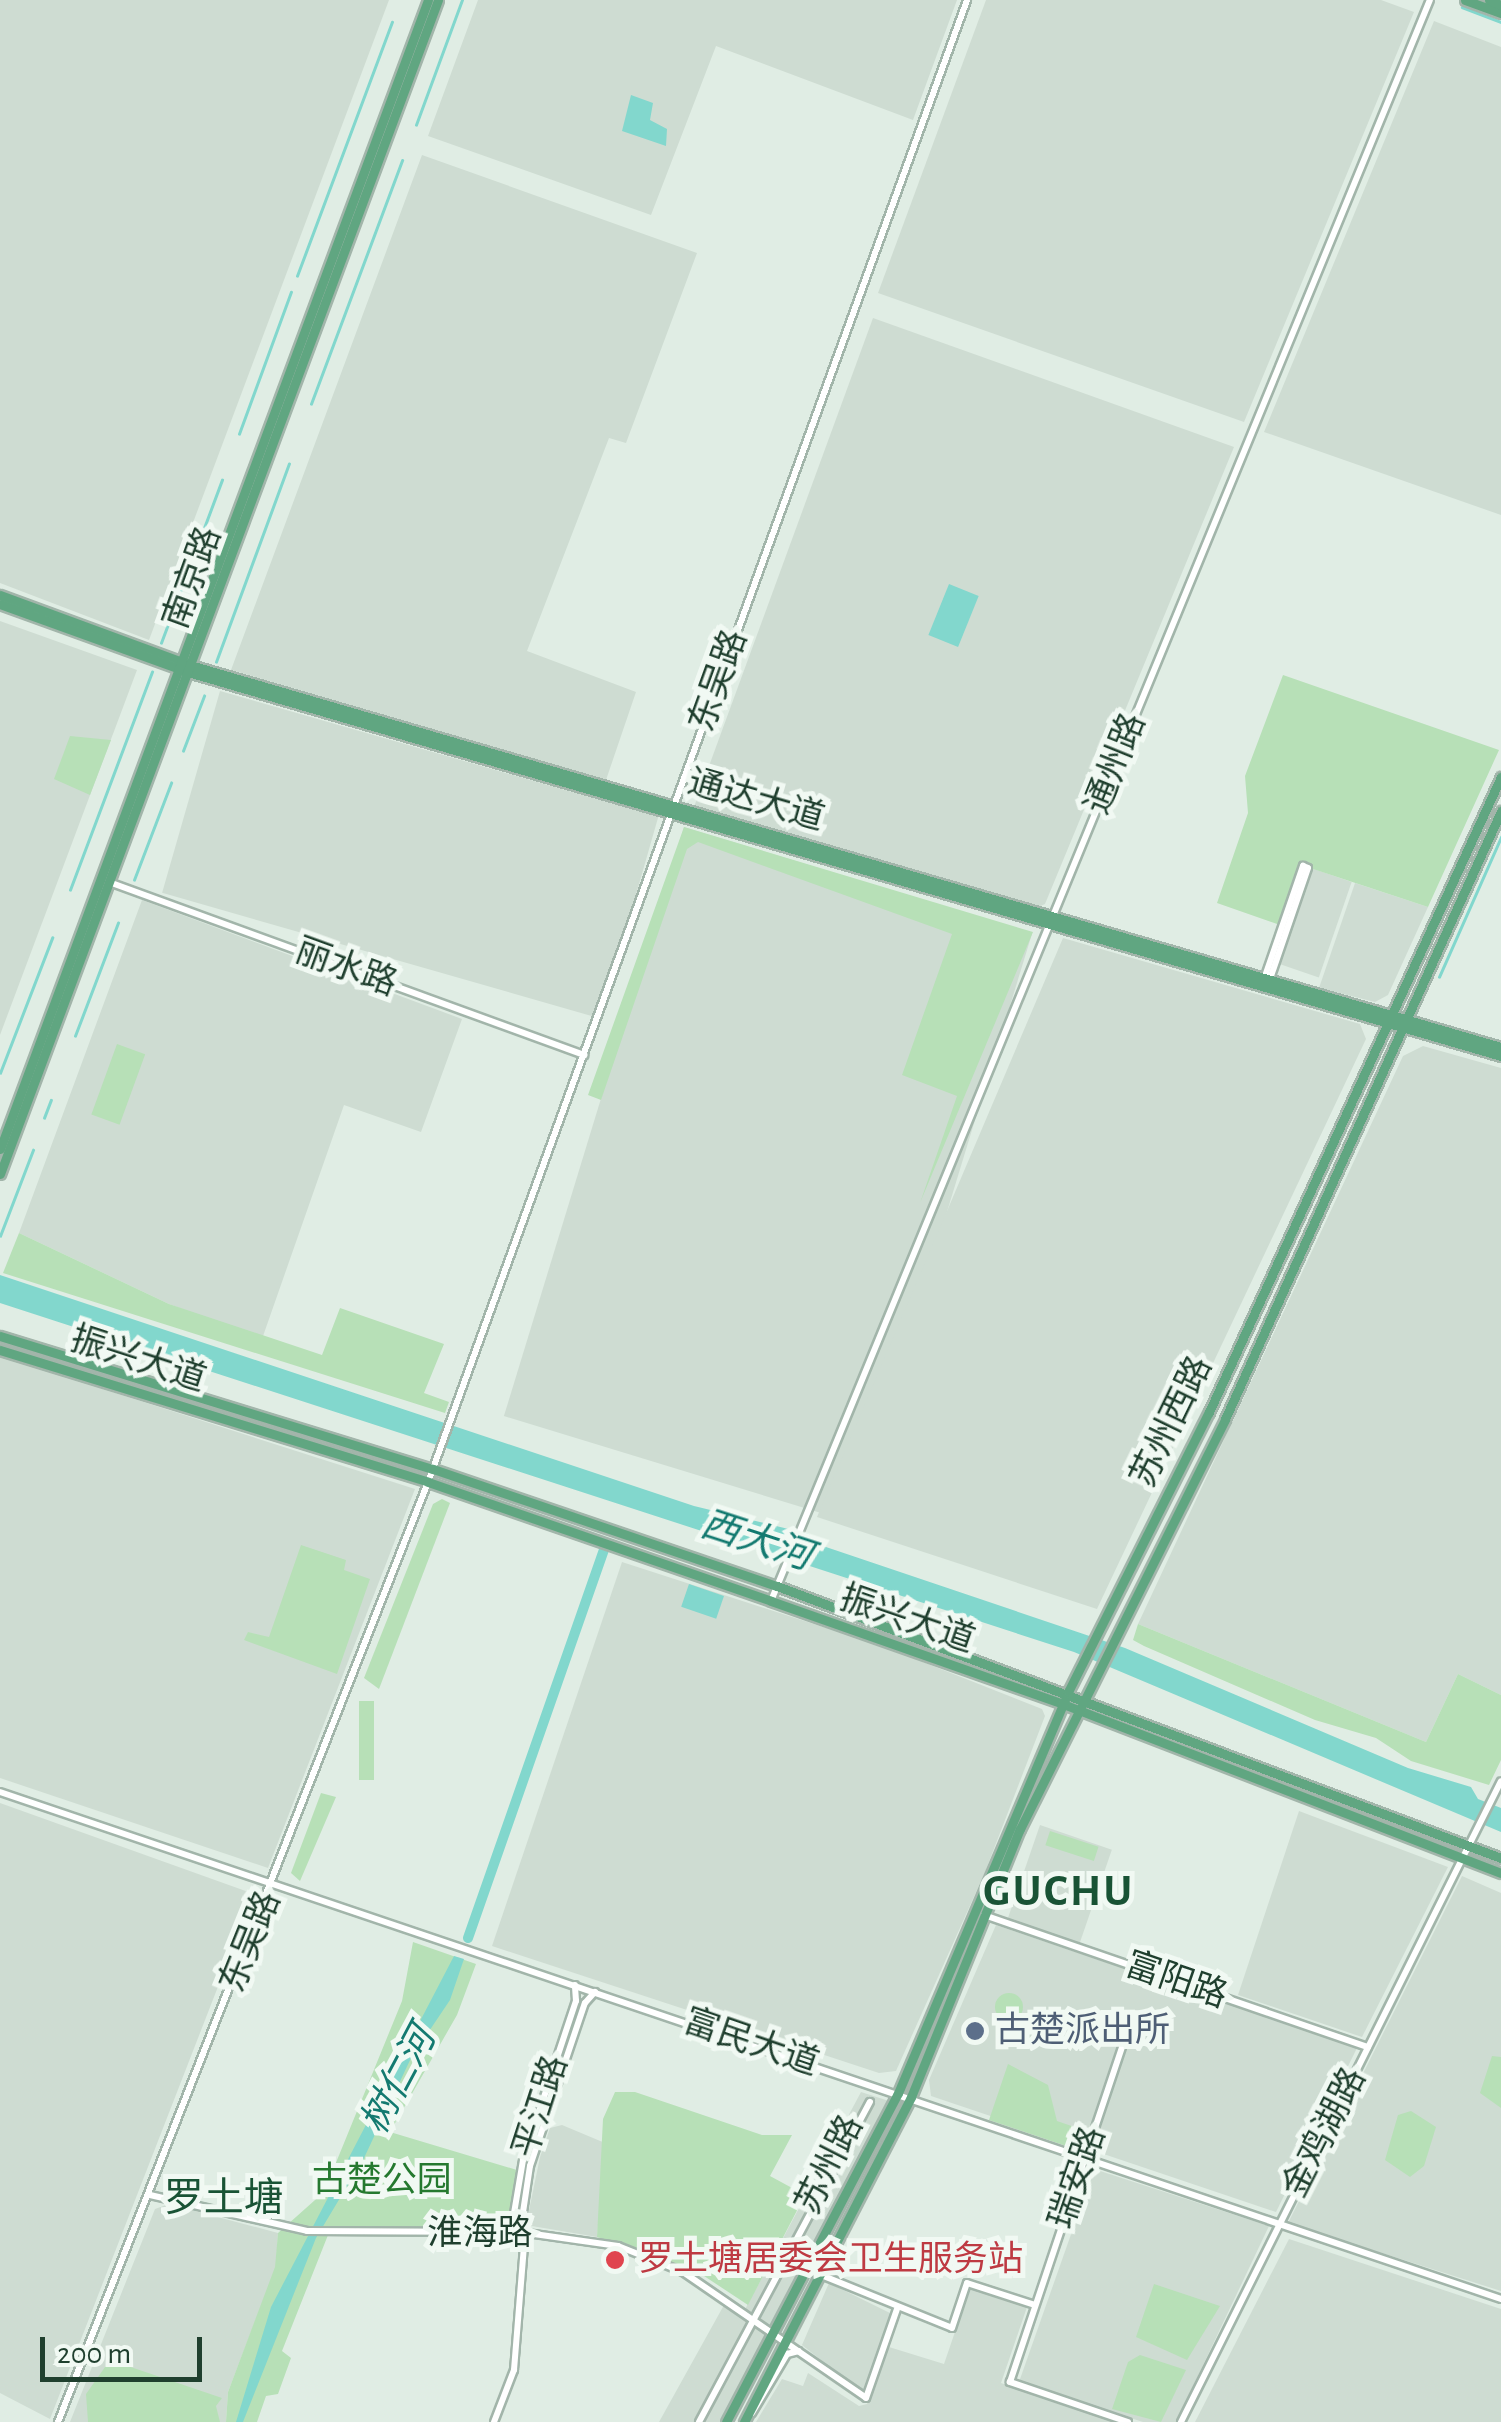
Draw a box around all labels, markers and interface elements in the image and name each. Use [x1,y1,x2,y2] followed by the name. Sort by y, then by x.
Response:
[155,521,231,635] street label: 南京路
[681,624,757,738] street label: 东吴路
[1077,707,1155,821] street label: 通州路
[683,762,829,840] street label: 通达大道
[289,930,403,1006] street label: 丽水路
[65,1318,211,1402] street label: 振兴大道
[1122,1350,1222,1494] street label: 苏州西路
[695,1503,817,1581] water label: 西大河
[834,1577,980,1663] street label: 振兴大道
[983,1865,1135,1919] district label: GUCHU
[212,1885,290,1999] street label: 东吴路
[1120,1944,1232,2018] street label: 富阳路
[678,2000,824,2086] street label: 富民大道
[995,2010,1170,2052] place label: 古楚派出所
[353,2020,447,2142] water label: 树仁河
[964,2020,986,2042] marker: 古楚派出所
[505,2051,577,2163] street label: 平江路
[1275,2061,1375,2205] street label: 金鸡湖路
[787,2109,873,2221] street label: 苏州路
[1041,2122,1115,2234] street label: 瑞安路
[312,2160,452,2202] park label: 古楚公园
[164,2175,284,2223] district label: 罗土塘
[428,2213,532,2255] street label: 淮海路
[638,2239,1023,2281] place label: 罗土塘居委会卫生服务站
[602,2247,628,2273] marker: 罗土塘居委会卫生服务站
[45,2317,208,2379] scale bar
[57,2339,131,2369] text: 200 m

